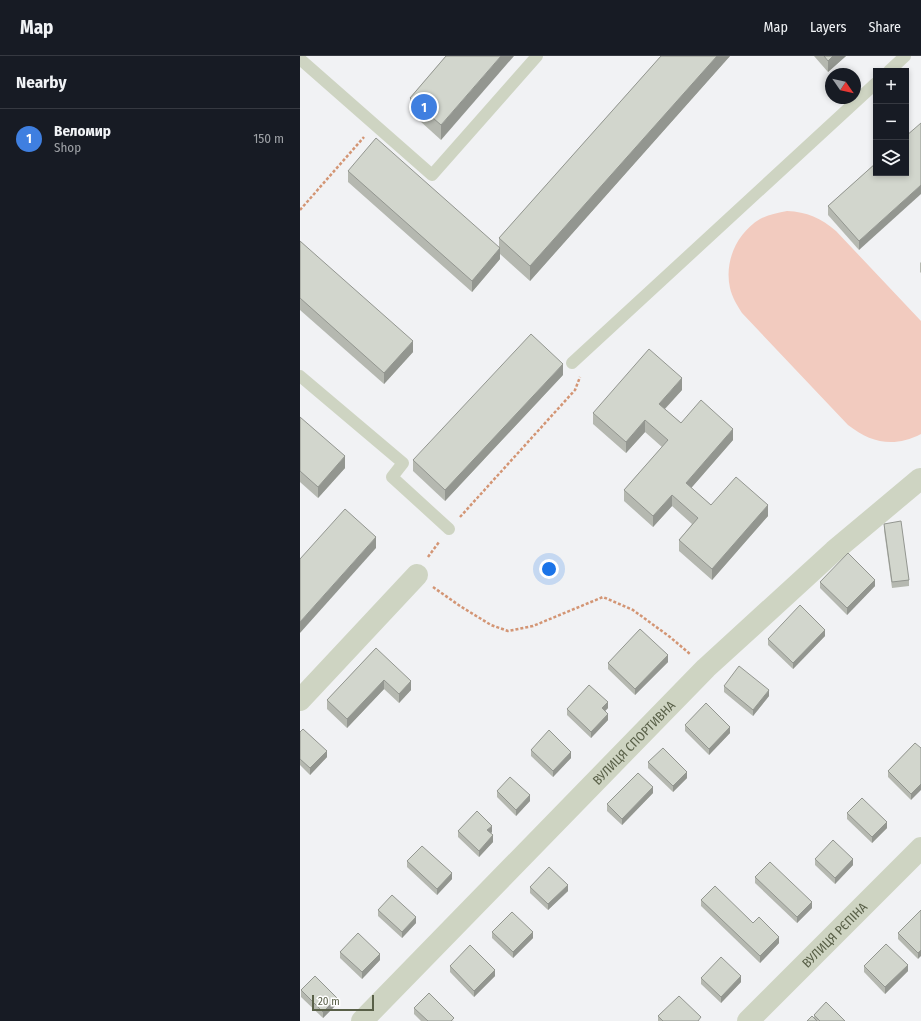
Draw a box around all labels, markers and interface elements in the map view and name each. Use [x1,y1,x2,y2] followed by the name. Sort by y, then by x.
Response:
[20,16,53,39] text: Map
[764,19,788,36] text: Map
[810,19,846,36] text: Layers
[868,19,901,36] text: Share
[825,68,861,104] north arrow
[873,68,909,176] map controls
[873,68,909,104] button: +
[16,72,67,93] text: Nearby
[411,92,437,122] pin: 1
[873,104,909,140] button: −
[54,122,111,140] text: Веломир
[26,131,32,146] text: 1
[253,131,284,146] text: 150 m
[54,140,81,155] text: Shop
[873,140,909,176] button: layers
[539,559,559,579] your location
[590,698,678,788] street label: ВУЛИЦЯ СПОРТИВНА
[799,899,870,971] street label: ВУЛИЦЯ РЄПІНА
[312,993,374,1012] scale bar
[318,995,340,1008] text: 20 m

